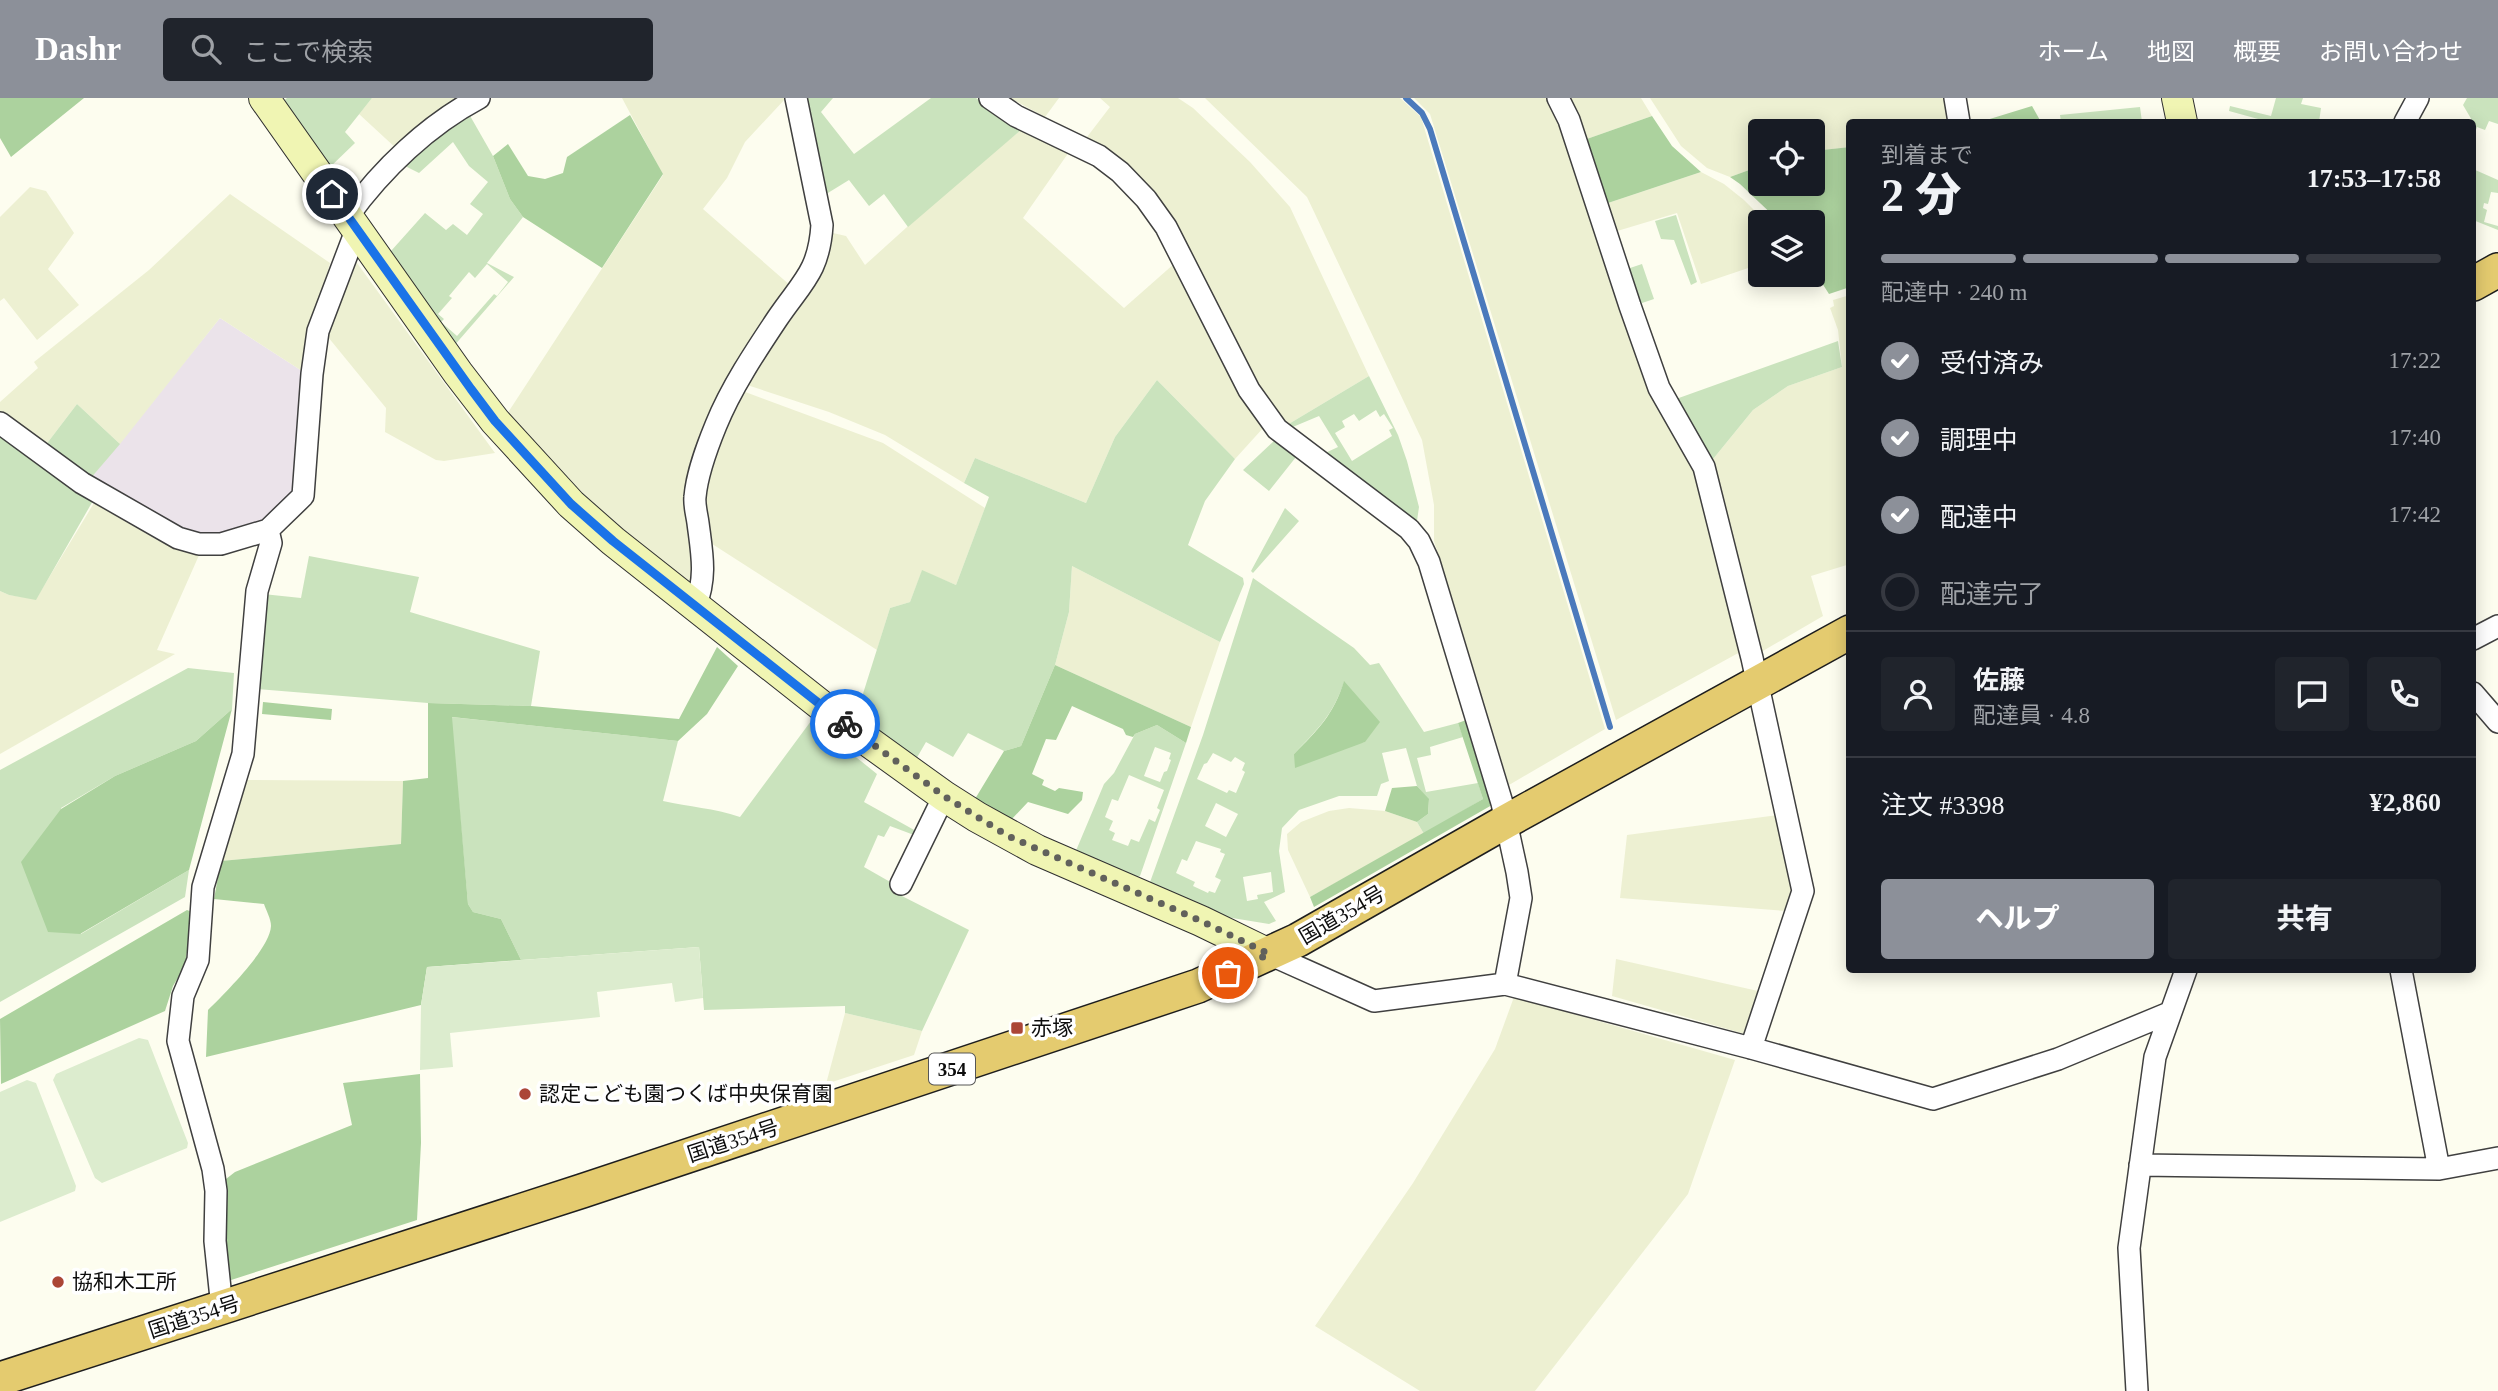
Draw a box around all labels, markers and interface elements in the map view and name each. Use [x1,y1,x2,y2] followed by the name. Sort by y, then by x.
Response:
[163,18,653,81] search box
[187,30,225,68] icon: search
[35,31,121,67] text: Dashr
[243,38,373,67] text: ここで検索
[2038,39,2109,65] text: ホーム
[2147,39,2195,65] text: 地図
[2233,39,2281,65] text: 概要
[2319,39,2463,65] text: お問い合わせ
[1748,119,1825,287] map controls
[1748,119,1825,196] button: locate
[1881,143,1973,168] text: 到着まで
[302,164,362,224] pin
[2307,164,2441,193] text: 17:53–17:58
[1881,170,1962,221] text: 2 分
[313,175,351,213] icon: home
[1748,210,1825,287] button: layers
[1881,280,2027,305] text: 配達中 · 240 m
[1881,342,1919,380] icon: check
[2389,348,2441,373] text: 17:22
[1940,349,2044,378] text: 受付済み
[1881,419,1919,457] icon: check
[2389,425,2441,450] text: 17:40
[1940,426,2018,455] text: 調理中
[1881,496,1919,534] icon: check
[2389,502,2441,527] text: 17:42
[1940,503,2018,532] text: 配達中
[1940,580,2044,609] text: 配達完了
[1881,657,1955,731] button: person
[2275,657,2349,731] button: chat
[2367,657,2441,731] button: phone
[1973,666,2025,695] text: 佐藤
[810,689,880,759] courier
[1973,703,2090,728] text: 配達員 · 4.8
[826,705,864,743] icon: bike
[2370,788,2441,817] text: ¥2,860
[1881,791,2005,820] text: 注文 #3398
[1881,879,2154,959] button: ヘルプ
[2168,879,2441,959] button: 共有
[1295,881,1389,949] street label: 国道354号
[1198,943,1258,1003] pin
[1209,954,1247,992] icon: bag
[1031,1016,1073,1040] place label: 赤塚
[1009,1020,1025,1036] marker: 赤塚
[929,1054,975,1085] road number: 354
[539,1082,833,1106] place label: 認定こども園つくば中央保育園
[517,1086,533,1102] marker: 認定こども園つくば中央保育園
[684,1115,782,1167] street label: 国道354号
[72,1270,177,1294] place label: 協和木工所
[50,1274,66,1290] marker: 協和木工所
[145,1291,243,1343] street label: 国道354号

